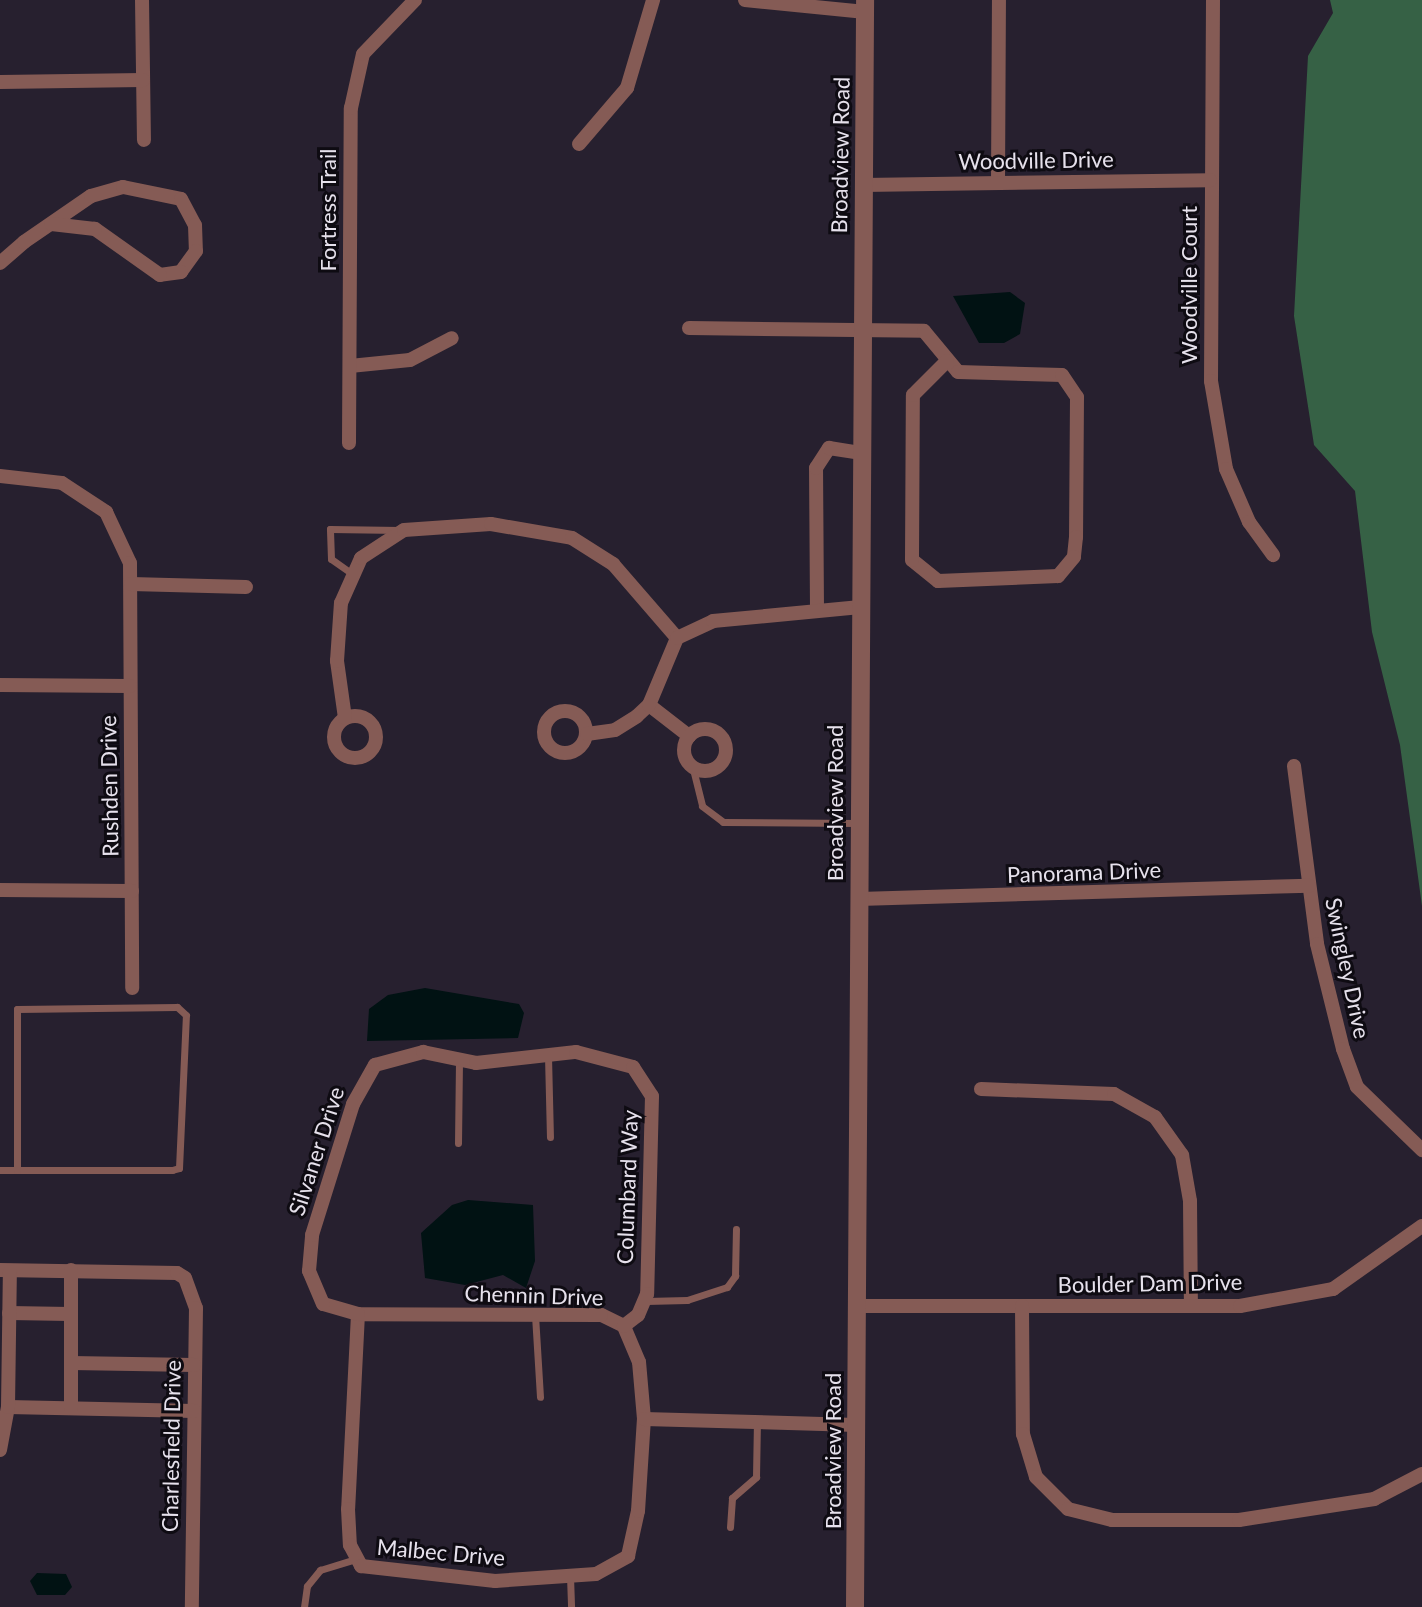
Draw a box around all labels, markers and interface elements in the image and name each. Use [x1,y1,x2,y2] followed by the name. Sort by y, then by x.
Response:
[825,76,855,234] street label: Broadview Road
[958,145,1114,175] street label: Woodville Drive
[315,148,341,272] street label: Fortress Trail
[1176,206,1202,364] street label: Woodville Court
[95,715,123,857] street label: Rushden Drive
[822,724,848,882] street label: Broadview Road
[1006,856,1162,888] street label: Panorama Drive
[1320,895,1376,1041] street label: Swingley Drive
[283,1083,349,1219] street label: Silvaner Drive
[611,1109,643,1265] street label: Columbard Way
[1057,1268,1243,1298] street label: Boulder Dam Drive
[464,1279,604,1311] street label: Chennin Drive
[156,1360,186,1532] street label: Charlesfield Drive
[820,1372,846,1530] street label: Broadview Road
[376,1533,506,1571] street label: Malbec Drive

